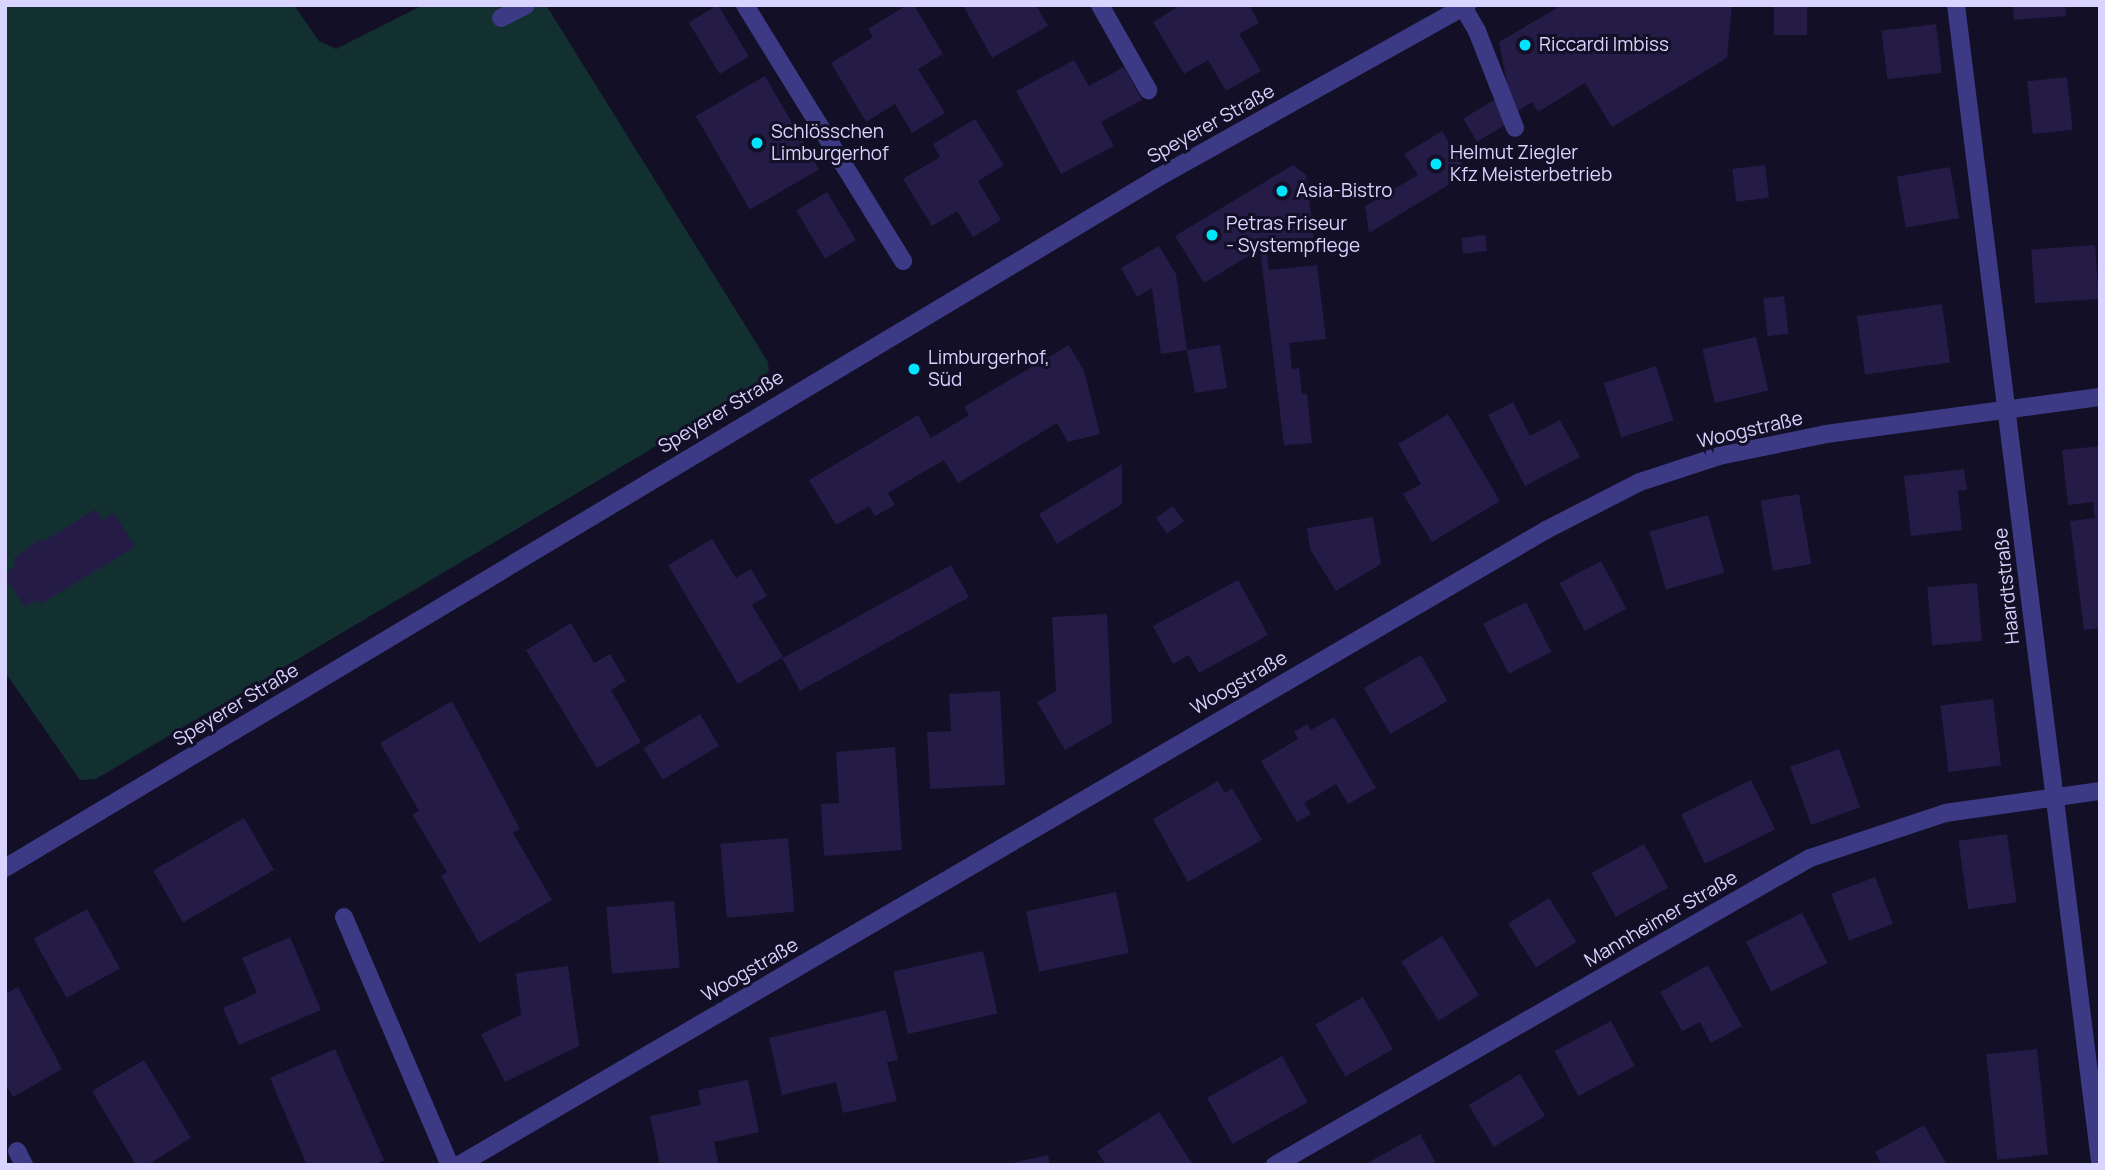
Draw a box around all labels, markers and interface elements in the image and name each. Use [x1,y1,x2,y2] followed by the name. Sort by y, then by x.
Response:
[1539,34,1669,56] place label: Riccardi Imbiss
[1517,37,1533,53] marker: Riccardi Imbiss
[1143,80,1279,168] street label: Speyerer Straße
[771,121,889,165] place label: Schlösschen Limburgerhof
[749,135,765,151] marker: Schlösschen Limburgerhof
[1450,142,1612,186] place label: Helmut Ziegler Kfz Meisterbetrieb
[1428,156,1444,172] marker: Helmut Ziegler Kfz Meisterbetrieb
[1296,180,1393,202] place label: Asia-Bistro
[1274,183,1290,199] marker: Asia-Bistro
[1226,213,1360,257] place label: Petras Friseur - Systempflege
[1204,227,1220,243] marker: Petras Friseur - Systempflege
[928,347,1050,391] place label: Limburgerhof, Süd
[906,361,922,377] marker: Limburgerhof, Süd
[654,366,788,458] street label: Speyerer Straße
[1695,407,1805,453] street label: Woogstraße
[1990,527,2024,645] street label: Haardtstraße
[1187,646,1291,720] street label: Woogstraße
[169,659,303,751] street label: Speyerer Straße
[1581,866,1741,972] street label: Mannheimer Straße
[698,933,802,1007] street label: Woogstraße

